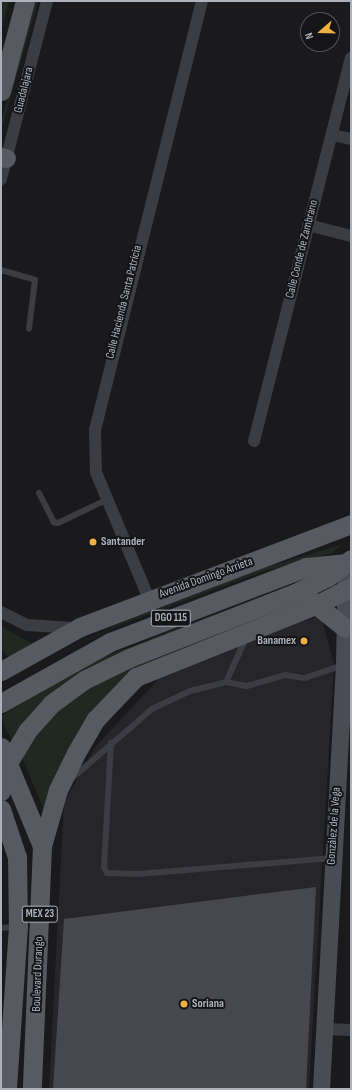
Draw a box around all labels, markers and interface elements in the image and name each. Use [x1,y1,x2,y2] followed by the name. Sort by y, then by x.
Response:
[300,12,340,52] north arrow
[302,31,316,41] text: N
[11,66,37,114] street label: Guadalajara
[283,198,321,300] street label: Calle Conde de Zambrano
[103,244,145,360] street label: Calle Hacienda Santa Patricia
[101,535,145,549] place label: Santander
[88,537,98,547] marker: Santander
[157,554,255,602] street label: Avenida Domingo Arrieta
[150,609,192,627] road number: DGO 115
[257,634,296,648] place label: Banamex
[299,636,309,646] marker: Banamex
[324,787,344,865] street label: González de la Vega
[21,905,59,923] road number: MEX 23
[29,936,47,1012] street label: Boulevard Durango
[192,997,224,1011] place label: Soriana
[179,999,189,1009] marker: Soriana

